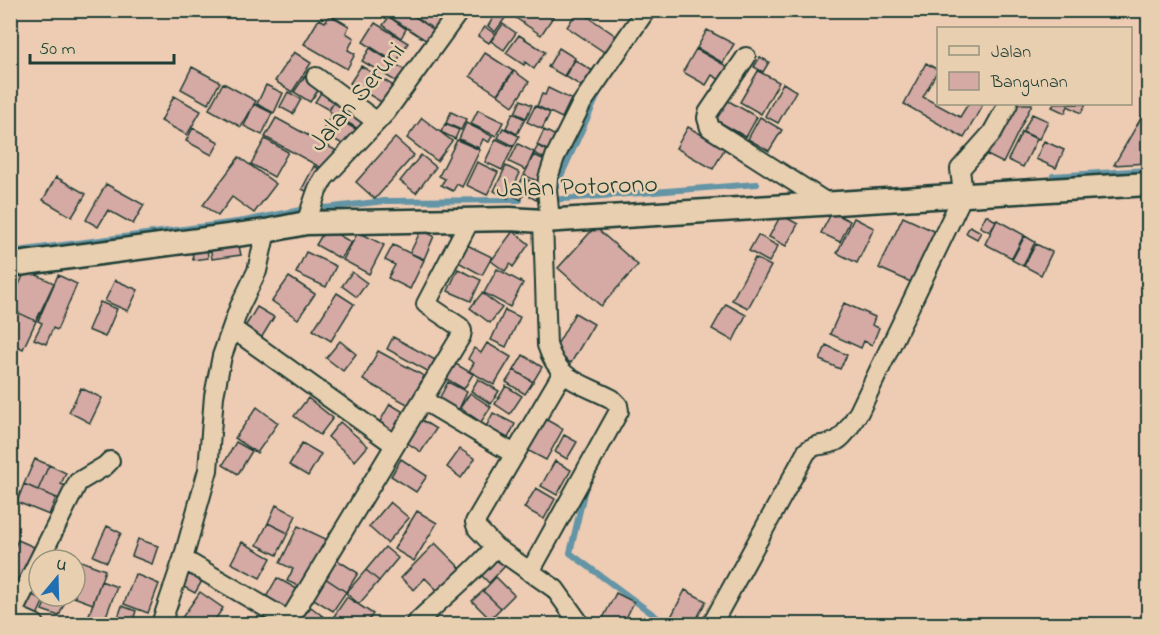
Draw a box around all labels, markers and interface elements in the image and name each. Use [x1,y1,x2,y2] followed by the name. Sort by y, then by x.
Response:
[30,27,174,65] scale bar
[937,27,1132,105] legend
[301,35,415,161] street label: Jalan Seruni
[39,37,76,63] text: 50 m
[991,40,1031,66] text: Jalan
[990,70,1068,97] text: Bangunan
[496,166,658,210] street label: Jalan Potorono
[27,548,87,608] north arrow
[53,553,70,579] text: U

